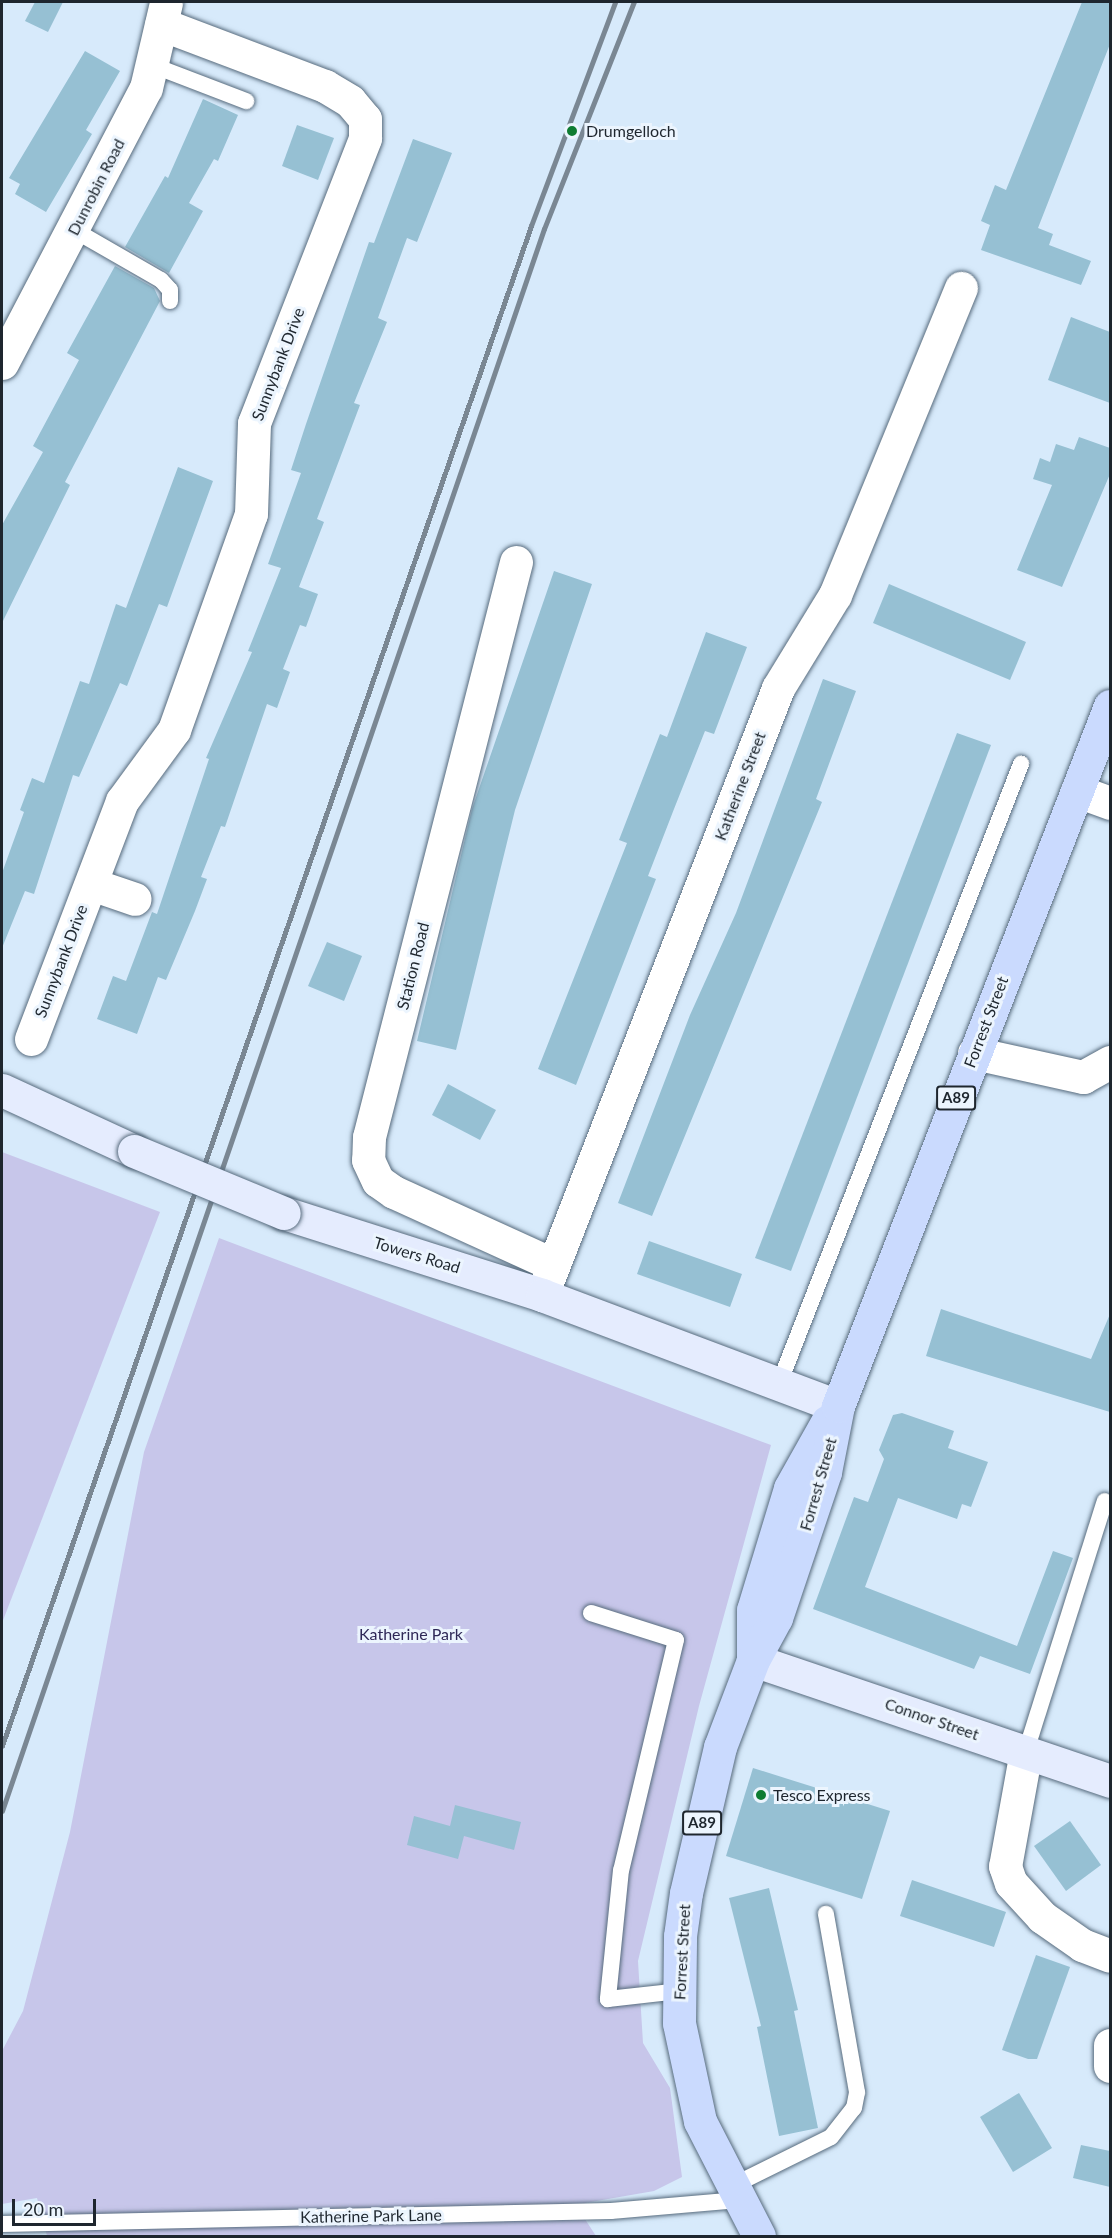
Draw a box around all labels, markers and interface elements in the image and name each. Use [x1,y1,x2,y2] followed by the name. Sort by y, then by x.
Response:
[586,121,676,141] place label: Drumgelloch
[563,122,581,140] marker: Drumgelloch
[63,136,129,238] street label: Dunrobin Road
[248,305,308,423] street label: Sunnybank Drive
[710,729,770,843] street label: Katherine Street
[31,902,91,1020] street label: Sunnybank Drive
[393,920,433,1012] street label: Station Road
[960,974,1012,1070] street label: Forrest Street
[935,1086,977,1110] road number: A89
[371,1233,463,1277] street label: Towers Road
[796,1435,840,1533] street label: Forrest Street
[359,1624,463,1644] park label: Katherine Park
[882,1694,982,1744] street label: Connor Street
[773,1785,871,1805] place label: Tesco Express
[754,1788,768,1802] marker: Tesco Express
[681,1811,723,1835] road number: A89
[670,1904,694,2000] street label: Forrest Street
[15,2187,99,2225] scale bar
[23,2198,63,2220] text: 20 m
[300,2205,442,2227] street label: Katherine Park Lane

